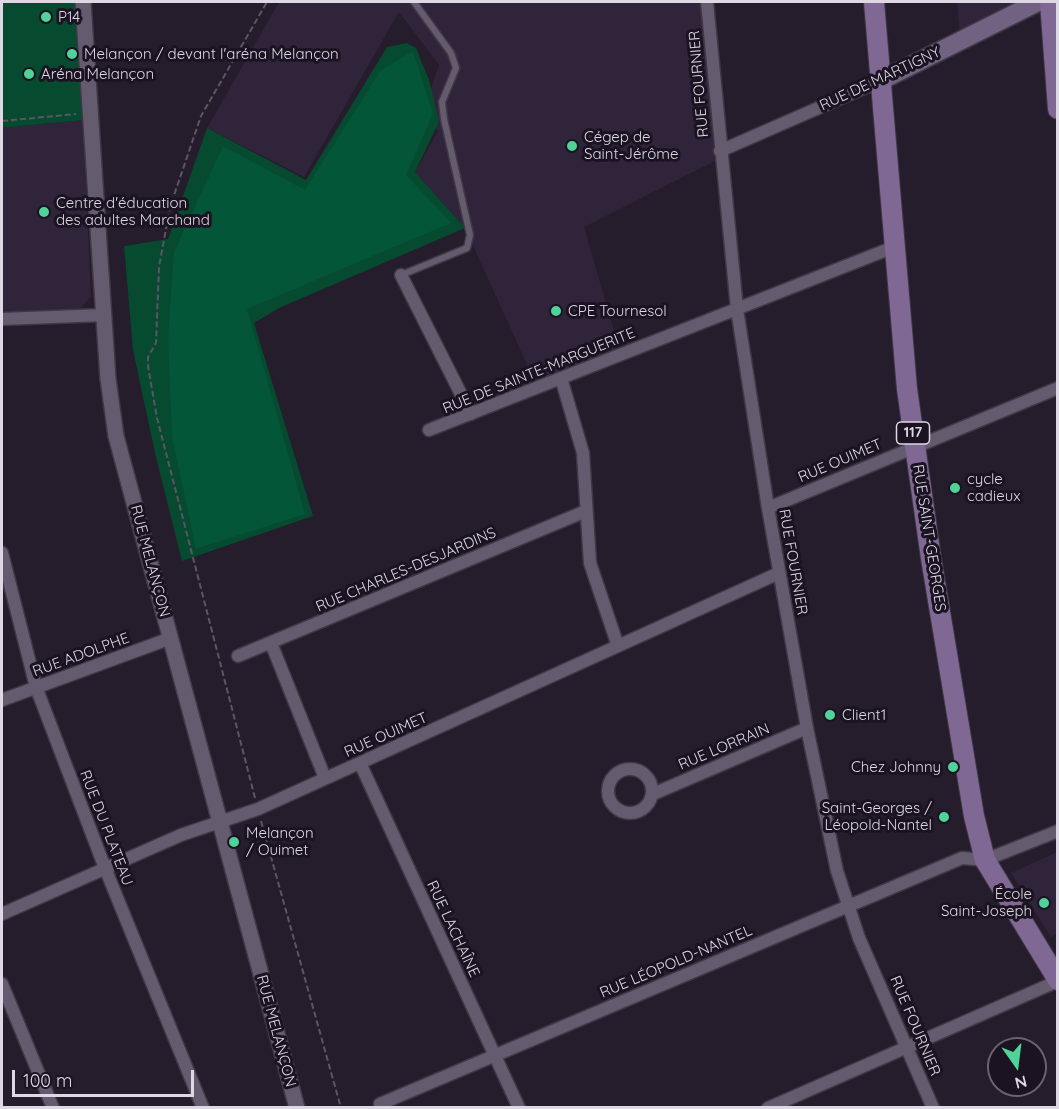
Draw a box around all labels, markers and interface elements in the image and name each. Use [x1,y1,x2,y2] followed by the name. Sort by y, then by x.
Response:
[58,8,80,26] place label: P14
[39,10,53,24] marker: P14
[685,30,713,138] street label: RUE FOURNIER
[817,43,943,115] street label: RUE DE MARTIGNY
[84,45,339,63] place label: Melançon / devant l'aréna Melançon
[65,47,79,61] marker: Melançon / devant l'aréna Melançon
[41,65,154,83] place label: Aréna Melançon
[22,67,36,81] marker: Aréna Melançon
[584,128,678,163] place label: Cégep de Saint-Jérôme
[565,139,579,153] marker: Cégep de Saint-Jérôme
[56,194,210,229] place label: Centre d'éducation des adultes Marchand
[37,205,51,219] marker: Centre d'éducation des adultes Marchand
[568,302,667,320] place label: CPE Tournesol
[549,304,563,318] marker: CPE Tournesol
[440,324,638,418] street label: RUE DE SAINTE-MARGUERITE
[896,422,930,444] road number: 117
[795,435,885,487] street label: RUE OUIMET
[908,463,950,613] street label: RUE SAINT-GEORGES
[967,470,1020,505] place label: cycle cadieux
[948,481,962,495] marker: cycle cadieux
[126,503,174,619] street label: RUE MELANÇON
[775,508,811,616] street label: RUE FOURNIER
[313,524,499,616] street label: RUE CHARLES-DESJARDINS
[30,629,132,681] street label: RUE ADOLPHE
[842,706,886,724] place label: Client1
[823,708,837,722] marker: Client1
[342,709,430,761] street label: RUE OUIMET
[676,720,772,774] street label: RUE LORRAIN
[851,758,941,776] place label: Chez Johnny
[946,760,960,774] marker: Chez Johnny
[76,768,136,888] street label: RUE DU PLATEAU
[822,799,932,834] place label: Saint-Georges / Léopold-Nantel
[937,810,951,824] marker: Saint-Georges / Léopold-Nantel
[246,824,314,859] place label: Melançon / Ouimet
[227,835,241,849] marker: Melançon / Ouimet
[423,878,483,980] street label: RUE LACHAÎNE
[941,885,1032,920] place label: École Saint-Joseph
[1037,896,1051,910] marker: École Saint-Joseph
[597,922,755,1002] street label: RUE LÉOPOLD-NANTEL
[252,973,300,1089] street label: RUE MELANÇON
[886,973,944,1079] street label: RUE FOURNIER
[987,1037,1047,1097] north arrow
[15,1058,196,1096] scale bar
[23,1069,72,1092] text: 100 m
[1013,1071,1029,1094] text: N

